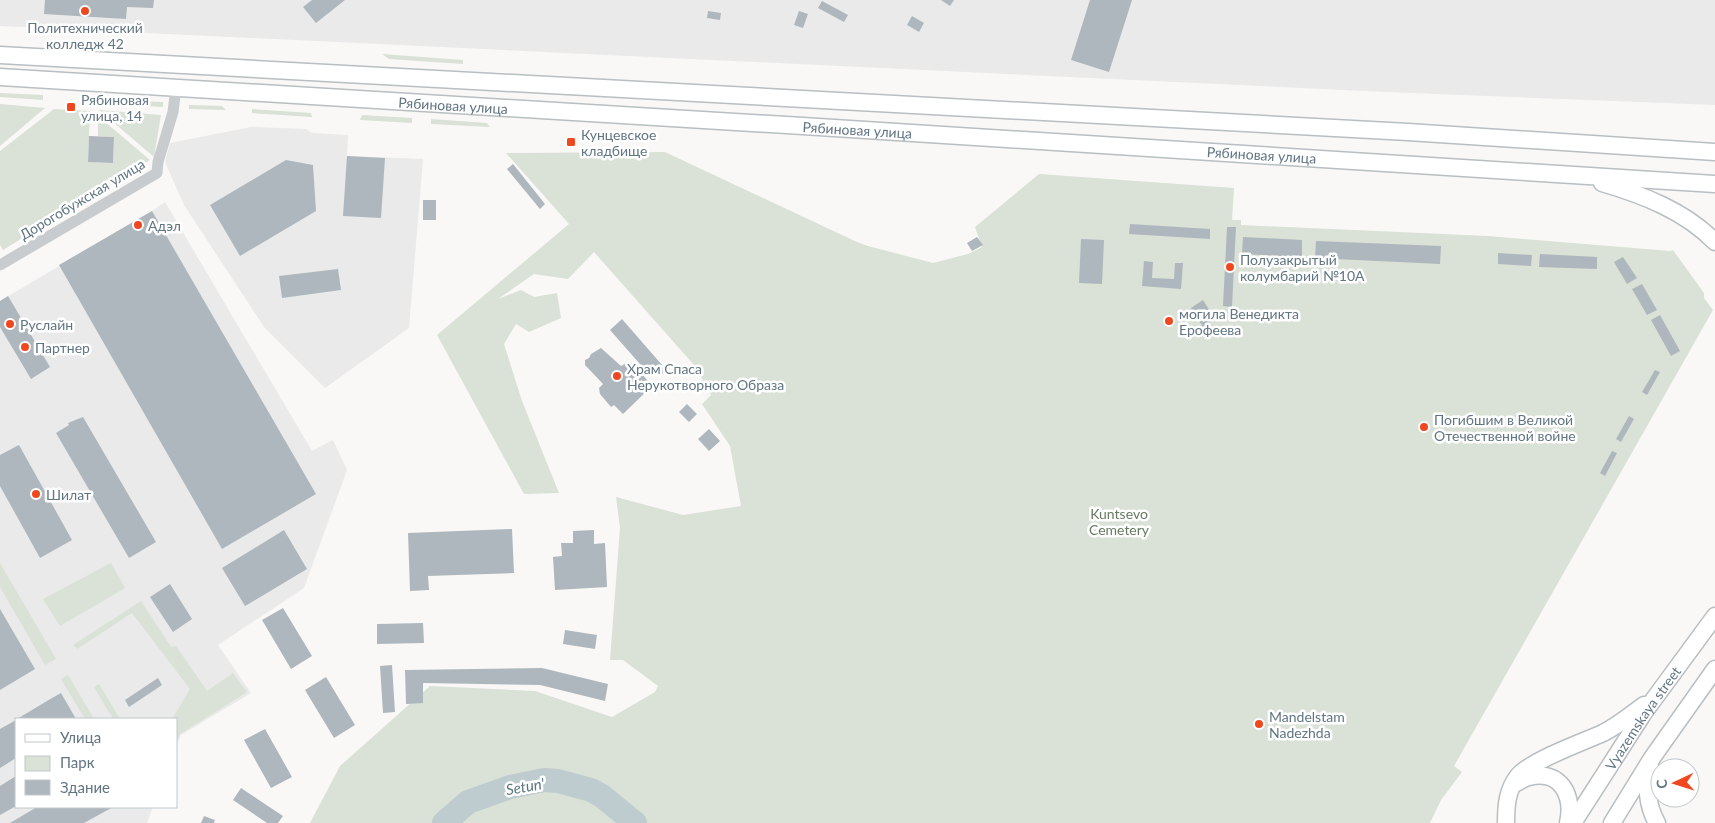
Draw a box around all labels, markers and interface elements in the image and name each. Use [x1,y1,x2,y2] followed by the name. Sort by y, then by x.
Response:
[79,5,91,17] marker: Политехнический колледж 42
[27,19,143,52] place label: Политехнический колледж 42
[81,91,149,124] place label: Рябиновая улица, 14
[398,93,508,117] street label: Рябиновая улица
[65,101,77,113] marker: Рябиновая улица, 14
[802,118,913,141] street label: Рябиновая улица
[581,126,656,159] place label: Кунцевское кладбище
[565,136,577,148] marker: Кунцевское кладбище
[1206,142,1317,166] street label: Рябиновая улица
[16,155,148,243] street label: Дорогобужская улица
[148,217,181,234] place label: Адэл
[132,219,144,231] marker: Адэл
[1240,251,1365,284] place label: Полузакрытый колумбарий №10А
[1224,261,1236,273] marker: Полузакрытый колумбарий №10А
[1179,305,1299,338] place label: могила Венедикта Ерофеева
[1163,315,1175,327] marker: могила Венедикта Ерофеева
[20,316,73,333] place label: Руслайн
[4,318,16,330] marker: Руслайн
[35,339,90,356] place label: Партнер
[19,341,31,353] marker: Партнер
[627,360,784,393] place label: Храм Спаса Нерукотворного Образа
[611,370,623,382] marker: Храм Спаса Нерукотворного Образа
[1434,411,1576,444] place label: Погибшим в Великой Отечественной войне
[1418,421,1430,433] marker: Погибшим в Великой Отечественной войне
[46,486,91,503] place label: Шилат
[30,488,42,500] marker: Шилат
[1089,505,1150,538] park label: Kuntsevo Cemetery
[1601,663,1684,773] street label: Vyazemskaya street
[1269,708,1345,741] place label: Mandelstam Nadezhda
[15,718,178,808] legend
[1253,718,1265,730] marker: Mandelstam Nadezhda
[60,728,101,746] text: Улица
[60,753,95,771] text: Парк
[1650,758,1700,808] north arrow
[504,774,546,798] water label: Setun'
[60,778,110,796] text: Здание
[1653,778,1670,789] text: С

